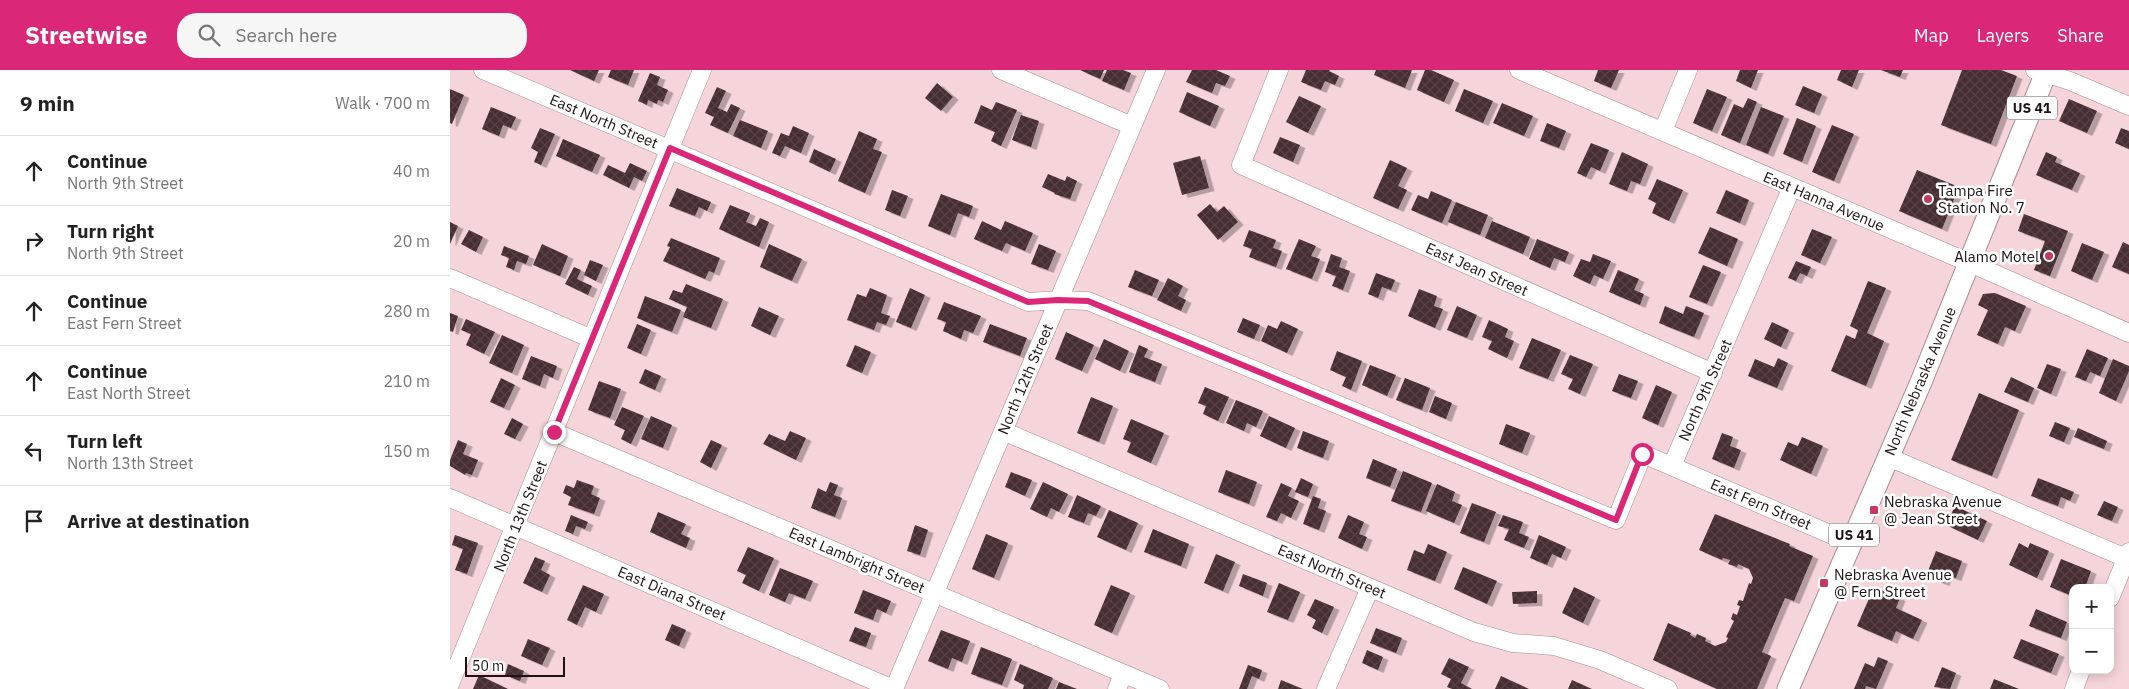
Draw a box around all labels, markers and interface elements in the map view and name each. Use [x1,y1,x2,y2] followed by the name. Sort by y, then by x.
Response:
[177,13,527,58] search box
[25,19,147,51] text: Streetwise
[195,21,223,49] icon: search
[235,23,337,47] text: Search here
[1914,24,1949,47] text: Map
[1977,24,2029,47] text: Layers
[2057,24,2104,47] text: Share
[20,89,75,117] text: 9 min
[547,90,661,152] street label: East North Street
[335,93,430,113] text: Walk · 700 m
[2007,96,2057,119] road number: US 41
[67,149,147,173] text: Continue
[20,157,48,185] icon: ahead
[393,161,430,181] text: 40 m
[1760,167,1888,235] street label: East Hanna Avenue
[67,173,184,193] text: North 9th Street
[1938,181,2025,217] place label: Tampa Fire Station No. 7
[1922,193,1934,205] marker: Tampa Fire Station No. 7
[67,219,154,243] text: Turn right
[20,227,48,255] icon: right
[393,231,430,251] text: 20 m
[1423,238,1531,300] street label: East Jean Street
[67,243,184,263] text: North 9th Street
[1954,247,2039,266] place label: Alamo Motel
[2043,250,2055,262] marker: Alamo Motel
[67,289,147,313] text: Continue
[20,297,48,325] icon: ahead
[383,301,430,321] text: 280 m
[1880,304,1960,458] street label: North Nebraska Avenue
[67,313,182,333] text: East Fern Street
[993,321,1057,437] street label: North 12th Street
[1674,336,1736,444] street label: North 9th Street
[67,359,147,383] text: Continue
[20,367,48,395] icon: ahead
[383,371,430,391] text: 210 m
[67,383,191,403] text: East North Street
[543,421,566,444] route end
[67,429,143,453] text: Turn left
[20,437,48,465] icon: left
[383,441,430,461] text: 150 m
[1631,443,1654,466] route start
[67,453,193,473] text: North 13th Street
[489,458,551,574] street label: North 13th Street
[1708,474,1814,534] street label: East Fern Street
[1884,492,2002,528] place label: Nebraska Avenue @ Jean Street
[1868,504,1880,516] marker: Nebraska Avenue @ Jean Street
[20,507,48,535] icon: arrive
[67,509,250,533] text: Arrive at destination
[786,523,928,597] street label: East Lambright Street
[1829,524,1879,546] road number: US 41
[1275,540,1389,602] street label: East North Street
[615,562,729,624] street label: East Diana Street
[1834,565,1952,601] place label: Nebraska Avenue @ Fern Street
[1818,577,1830,589] marker: Nebraska Avenue @ Fern Street
[2069,584,2114,674] map controls
[2069,584,2114,629] button: +
[2069,629,2114,674] button: −
[465,654,565,677] scale bar
[472,657,504,675] text: 50 m

